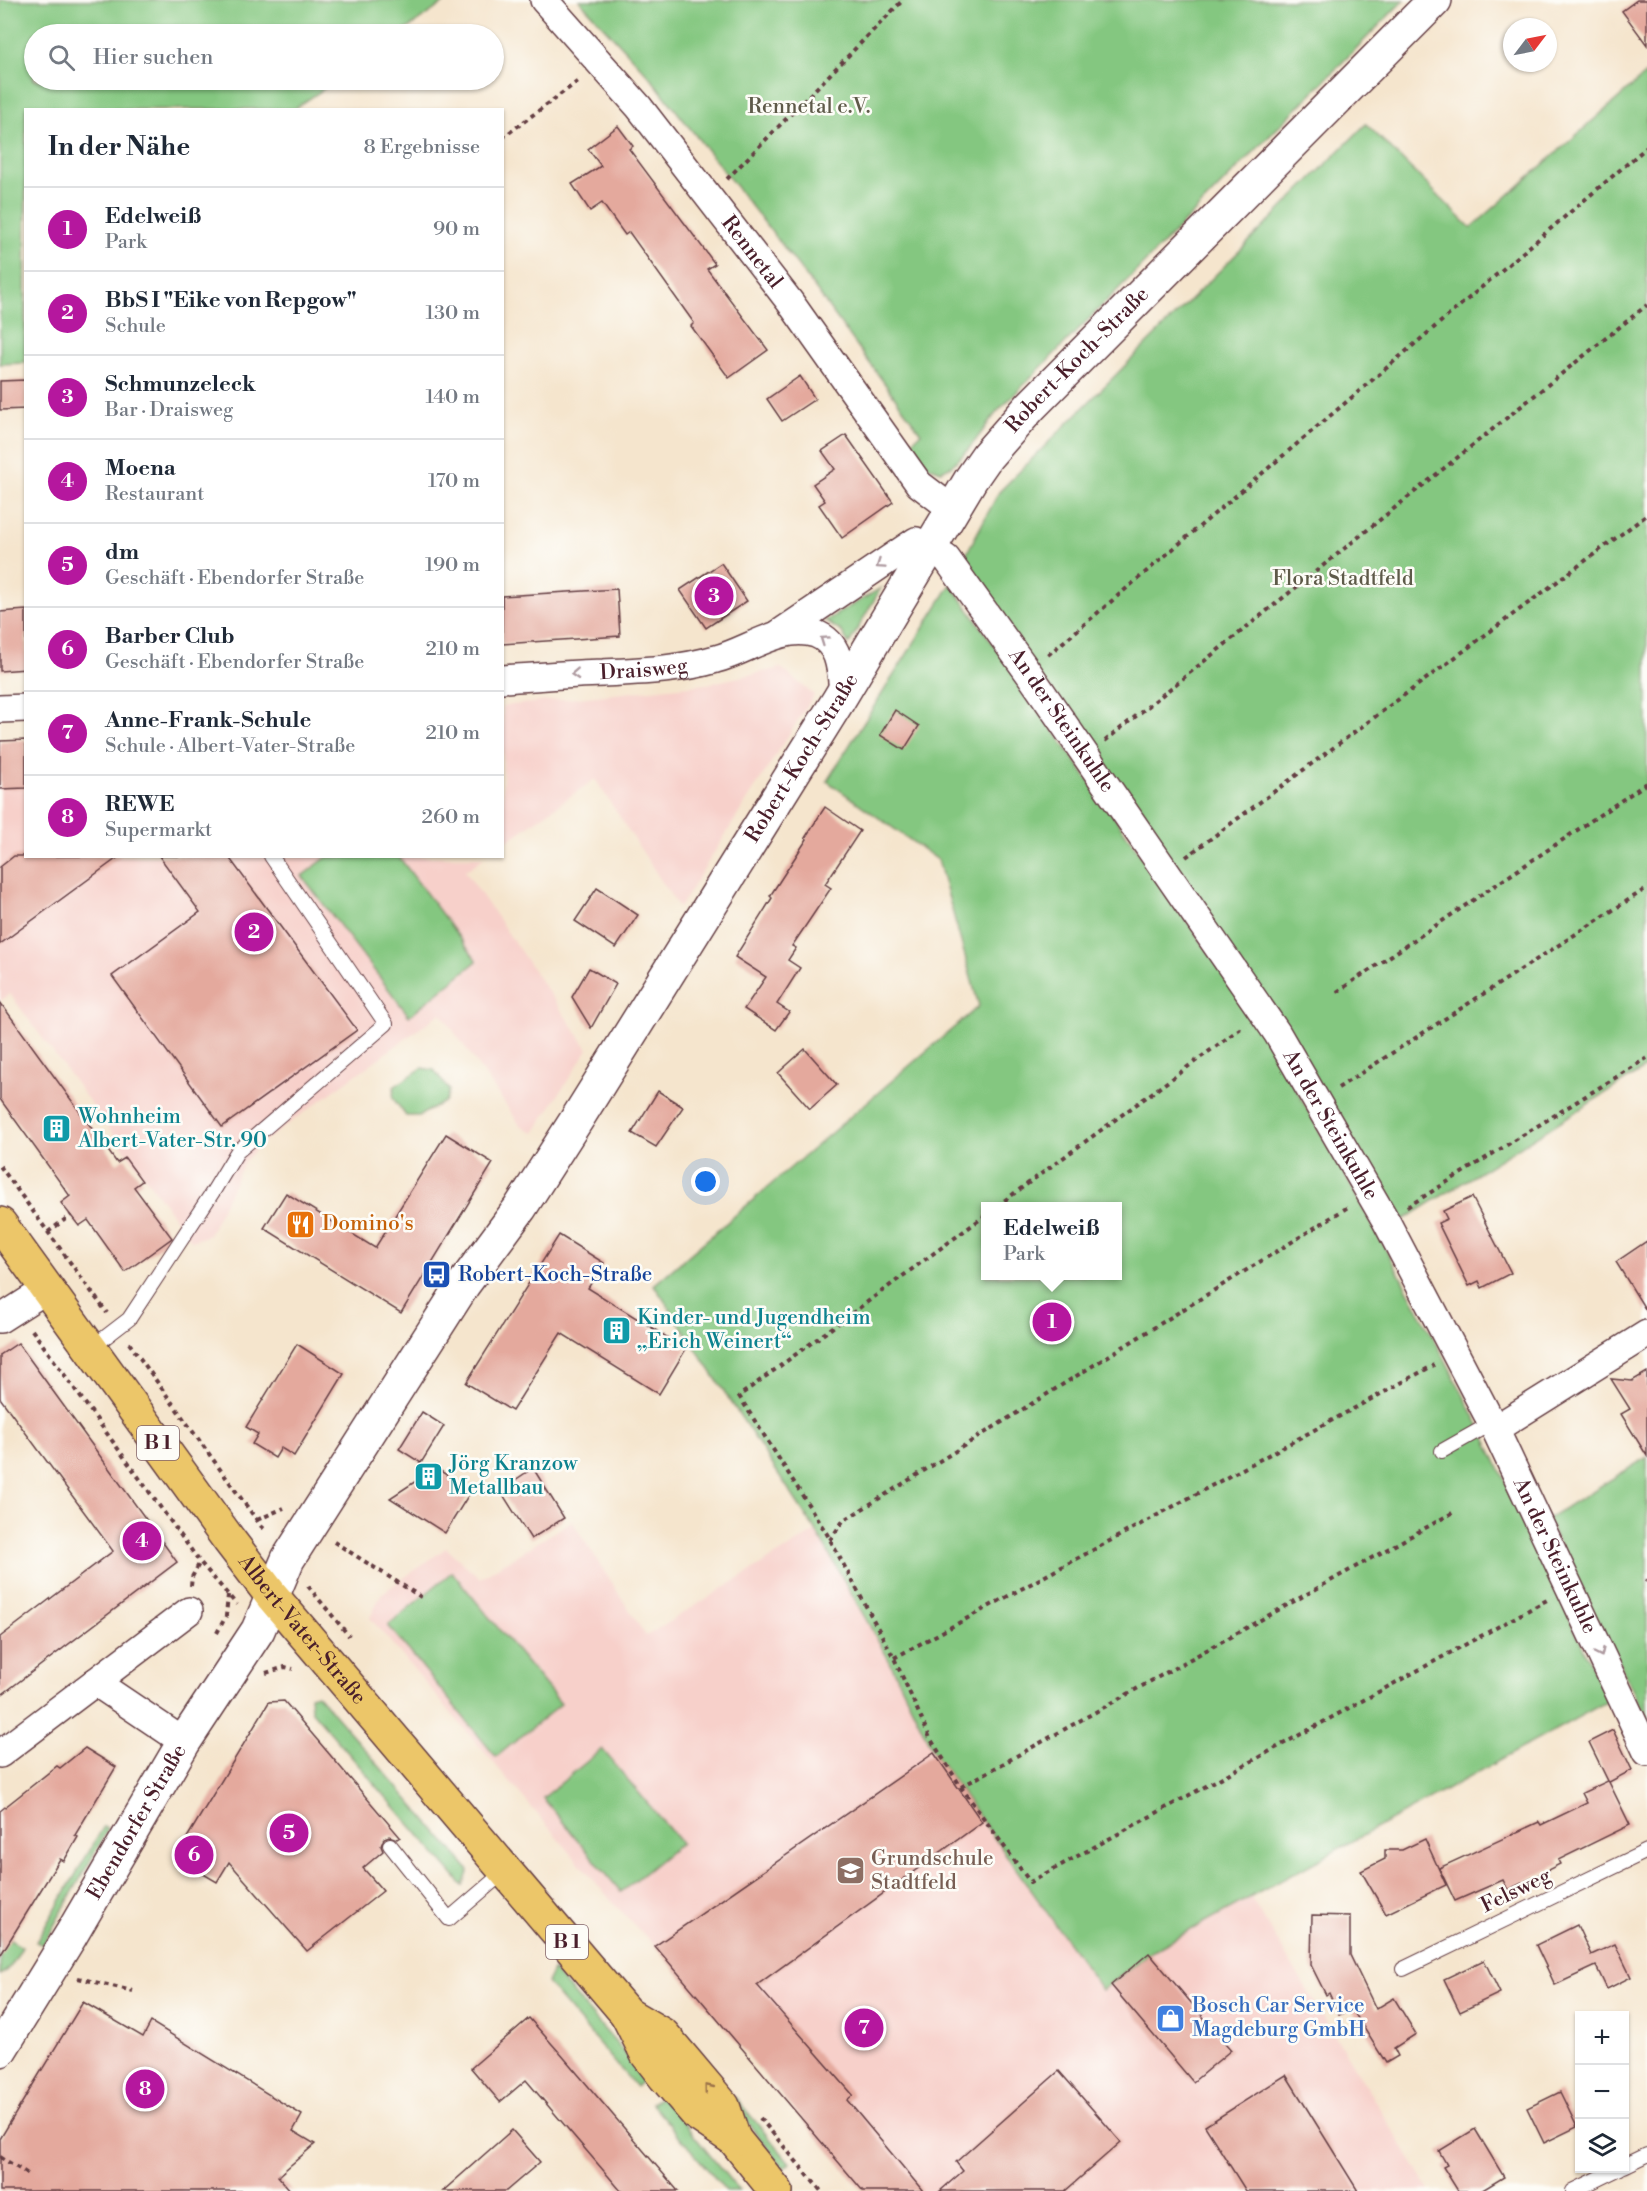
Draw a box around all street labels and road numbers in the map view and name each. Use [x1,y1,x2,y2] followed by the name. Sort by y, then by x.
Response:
[715,211,788,294] street label: Rennetal
[1000,282,1155,439] street label: Robert-Koch-Straße
[1002,643,1120,798] street label: An der Steinkuhle
[599,653,690,686] street label: Draisweg
[740,669,864,848] street label: Robert-Koch-Straße
[1276,1044,1384,1205] street label: An der Steinkuhle
[137,1426,179,1460] road number: B 1
[1506,1473,1603,1638] street label: An der Steinkuhle
[232,1549,372,1710] street label: Albert-Vater-Straße
[82,1740,193,1904] street label: Ebendorfer Straße
[1477,1863,1555,1919] street label: Felsweg
[546,1925,588,1959] road number: B 1

